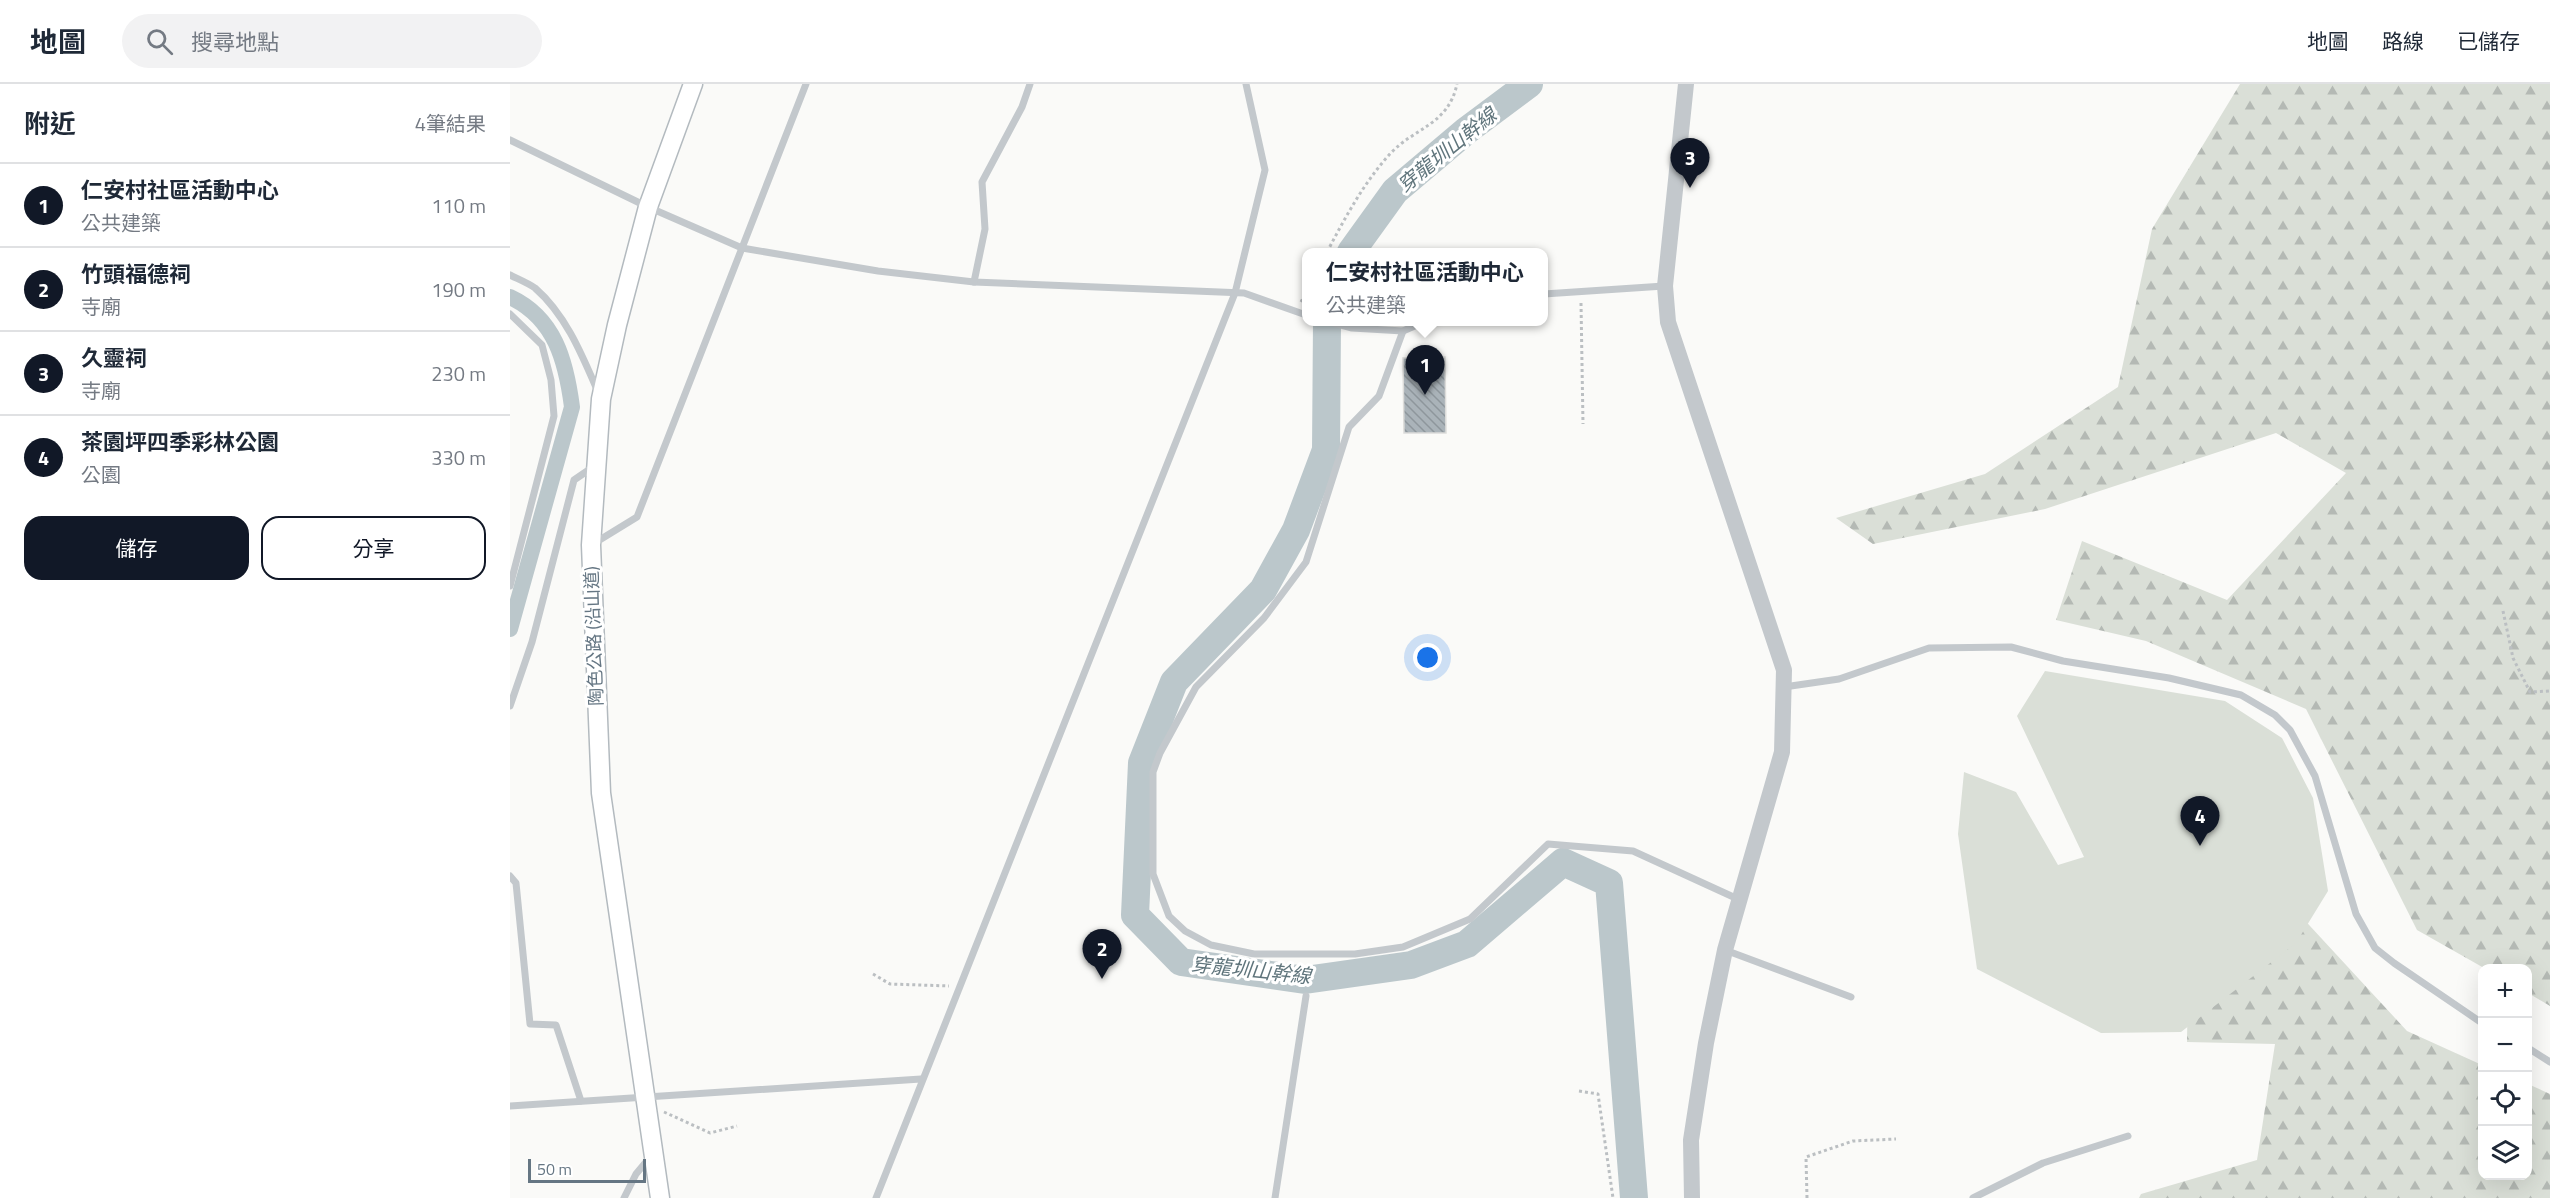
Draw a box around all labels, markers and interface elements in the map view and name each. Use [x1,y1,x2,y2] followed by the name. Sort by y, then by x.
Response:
[122,14,542,68] search box
[30,20,86,63] text: 地圖
[143,25,176,58] icon: search
[191,25,279,59] text: 搜尋地點
[2307,25,2349,57] text: 地圖
[2382,25,2424,57] text: 路線
[2457,25,2520,57] text: 已儲存
[1390,99,1505,199] water label: 穿龍圳山幹線
[24,104,76,143] text: 附近
[415,108,486,139] text: 4筆結果
[1670,138,1710,188] pin: 3
[81,173,279,207] text: 仁安村社區活動中心
[38,190,49,221] text: 1
[431,190,486,221] text: 110 m
[81,207,161,238] text: 公共建築
[1302,248,1548,326] popup
[1326,255,1524,289] text: 仁安村社區活動中心
[81,257,191,291] text: 竹頭福德祠
[38,274,49,305] text: 2
[431,274,486,305] text: 190 m
[1326,289,1406,320] text: 公共建築
[81,291,121,322] text: 寺廟
[81,341,147,375] text: 久靈祠
[1406,346,1444,395] pin: 1
[38,358,49,389] text: 3
[431,358,486,389] text: 230 m
[81,375,121,406] text: 寺廟
[81,425,279,459] text: 茶園坪四季彩林公園
[38,442,49,473] text: 4
[431,442,486,473] text: 330 m
[81,459,121,490] text: 公園
[24,516,249,580] button: 儲存
[261,516,486,580] button: 分享
[578,566,609,706] street label: 陶色公路 (沿山道)
[1413,643,1442,672] your location
[2180,796,2220,846] pin: 4
[1082,930,1122,979] pin: 2
[1190,948,1314,991] water label: 穿龍圳山幹線
[2478,964,2532,1180] map controls
[2478,964,2532,1018] button: +
[2478,1018,2532,1072] button: −
[2478,1072,2532,1126] button: locate
[2478,1126,2532,1180] button: layers
[528,1156,646,1184] scale bar
[537,1157,572,1181] text: 50 m

